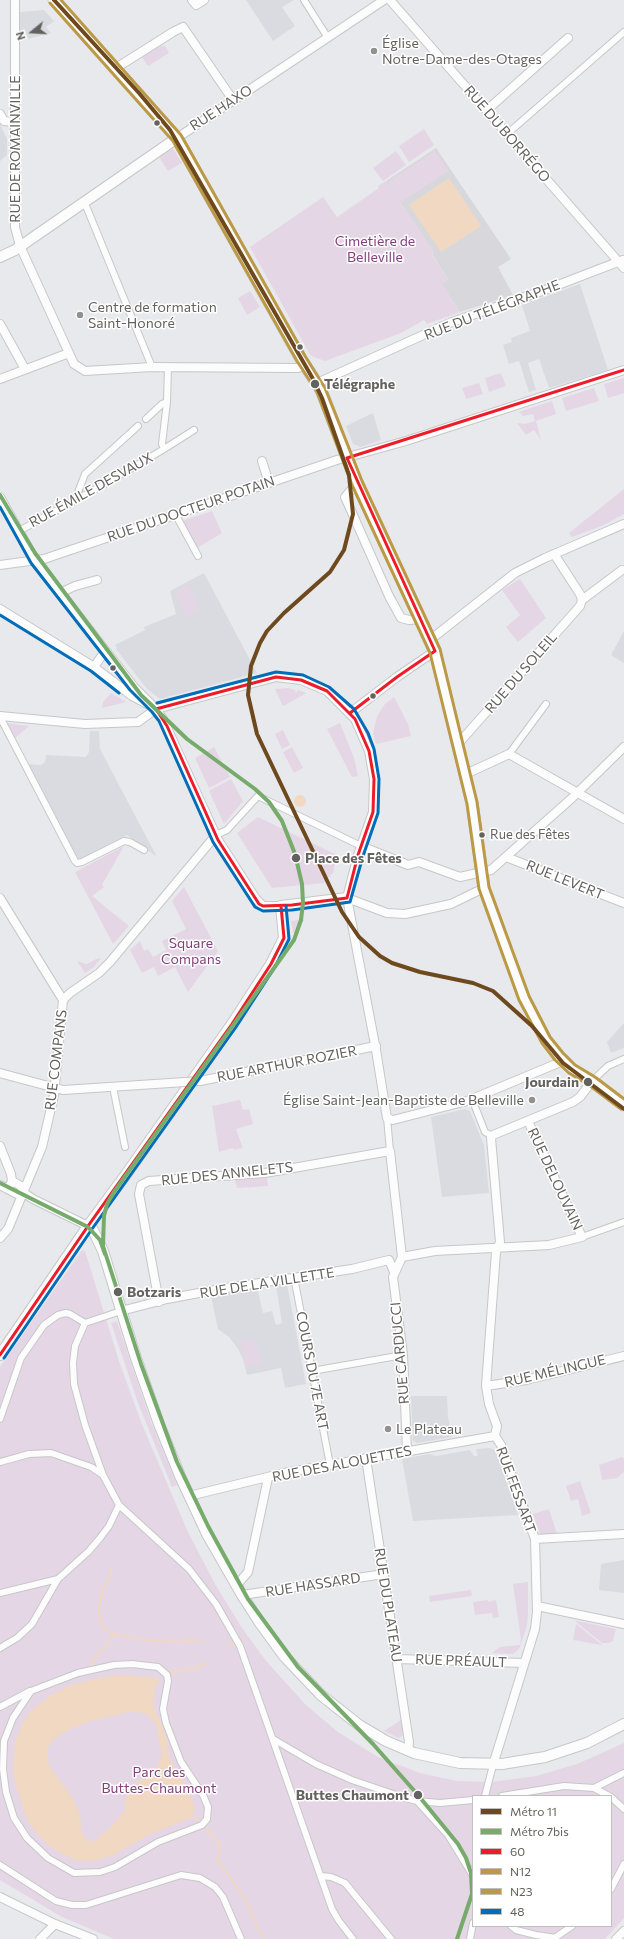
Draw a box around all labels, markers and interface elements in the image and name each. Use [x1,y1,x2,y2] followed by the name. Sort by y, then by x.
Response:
[12,12,52,52] north arrow
[13,30,28,42] text: N
[382,35,542,68] place label: Église Notre-Dame-des-Otages
[369,46,379,56] marker: Église Notre-Dame-des-Otages
[7,75,23,223] street label: RUE DE ROMAINVILLE
[187,82,255,134] street label: RUE HAXO
[460,82,554,186] street label: RUE DU BORRÉGO
[152,118,162,128] unlabelled marker
[335,233,415,266] park label: Cimetière de Belleville
[422,276,562,344] street label: RUE DU TÉLÉGRAPHE
[88,299,217,332] place label: Centre de formation Saint-Honoré
[75,310,85,320] marker: Centre de formation Saint-Honoré
[295,342,305,352] unlabelled marker
[324,376,395,392] place label: Télégraphe
[309,378,321,390] marker: Télégraphe
[26,449,156,531] street label: RUE ÉMILE DESVAUX
[105,472,277,546] street label: RUE DU DOCTEUR POTAIN
[481,629,561,717] street label: RUE DU SOLEIL
[108,663,118,673] unlabelled marker
[368,691,378,701] unlabelled marker
[490,827,570,843] place label: Rue des Fêtes
[477,830,487,840] marker: Rue des Fêtes
[305,850,402,866] place label: Place des Fêtes
[290,852,302,864] marker: Place des Fêtes
[524,857,606,903] street label: RUE LEVERT
[161,935,221,968] park label: Square Compans
[42,1009,70,1111] street label: RUE COMPANS
[216,1042,358,1086] street label: RUE ARTHUR ROZIER
[525,1074,579,1090] place label: Jourdain
[582,1076,594,1088] marker: Jourdain
[283,1092,524,1108] place label: Église Saint-Jean-Baptiste de Belleville
[527,1095,537,1105] marker: Église Saint-Jean-Baptiste de Belleville
[524,1125,586,1233] street label: RUE DELOUVAIN
[160,1159,294,1189] street label: RUE DES ANNELETS
[198,1264,336,1302] street label: RUE DE LA VILLETTE
[127,1284,181,1300] place label: Botzaris
[112,1286,124,1298] marker: Botzaris
[387,1301,413,1405] street label: RUE CARDUCCI
[292,1310,332,1432] street label: COURS DU 7E ART
[503,1351,607,1391] street label: RUE MÉLINGUE
[396,1421,462,1437] place label: Le Plateau
[383,1424,393,1434] marker: Le Plateau
[271,1442,413,1486] street label: RUE DES ALOUETTES
[493,1444,539,1536] street label: RUE FESSART
[371,1547,405,1663] street label: RUE DU PLATEAU
[264,1569,362,1601] street label: RUE HASSARD
[415,1651,507,1671] street label: RUE PRÉAULT
[102,1764,216,1796] park label: Parc des Buttes-Chaumont
[296,1787,409,1803] place label: Buttes Chaumont
[412,1789,424,1801] marker: Buttes Chaumont
[472,1795,612,1927] legend
[510,1804,557,1818] text: Métro 11
[510,1824,569,1838] text: Métro 7bis
[510,1844,525,1858] text: 60
[510,1864,531,1878] text: N12
[510,1884,533,1898] text: N23
[510,1904,524,1918] text: 48

